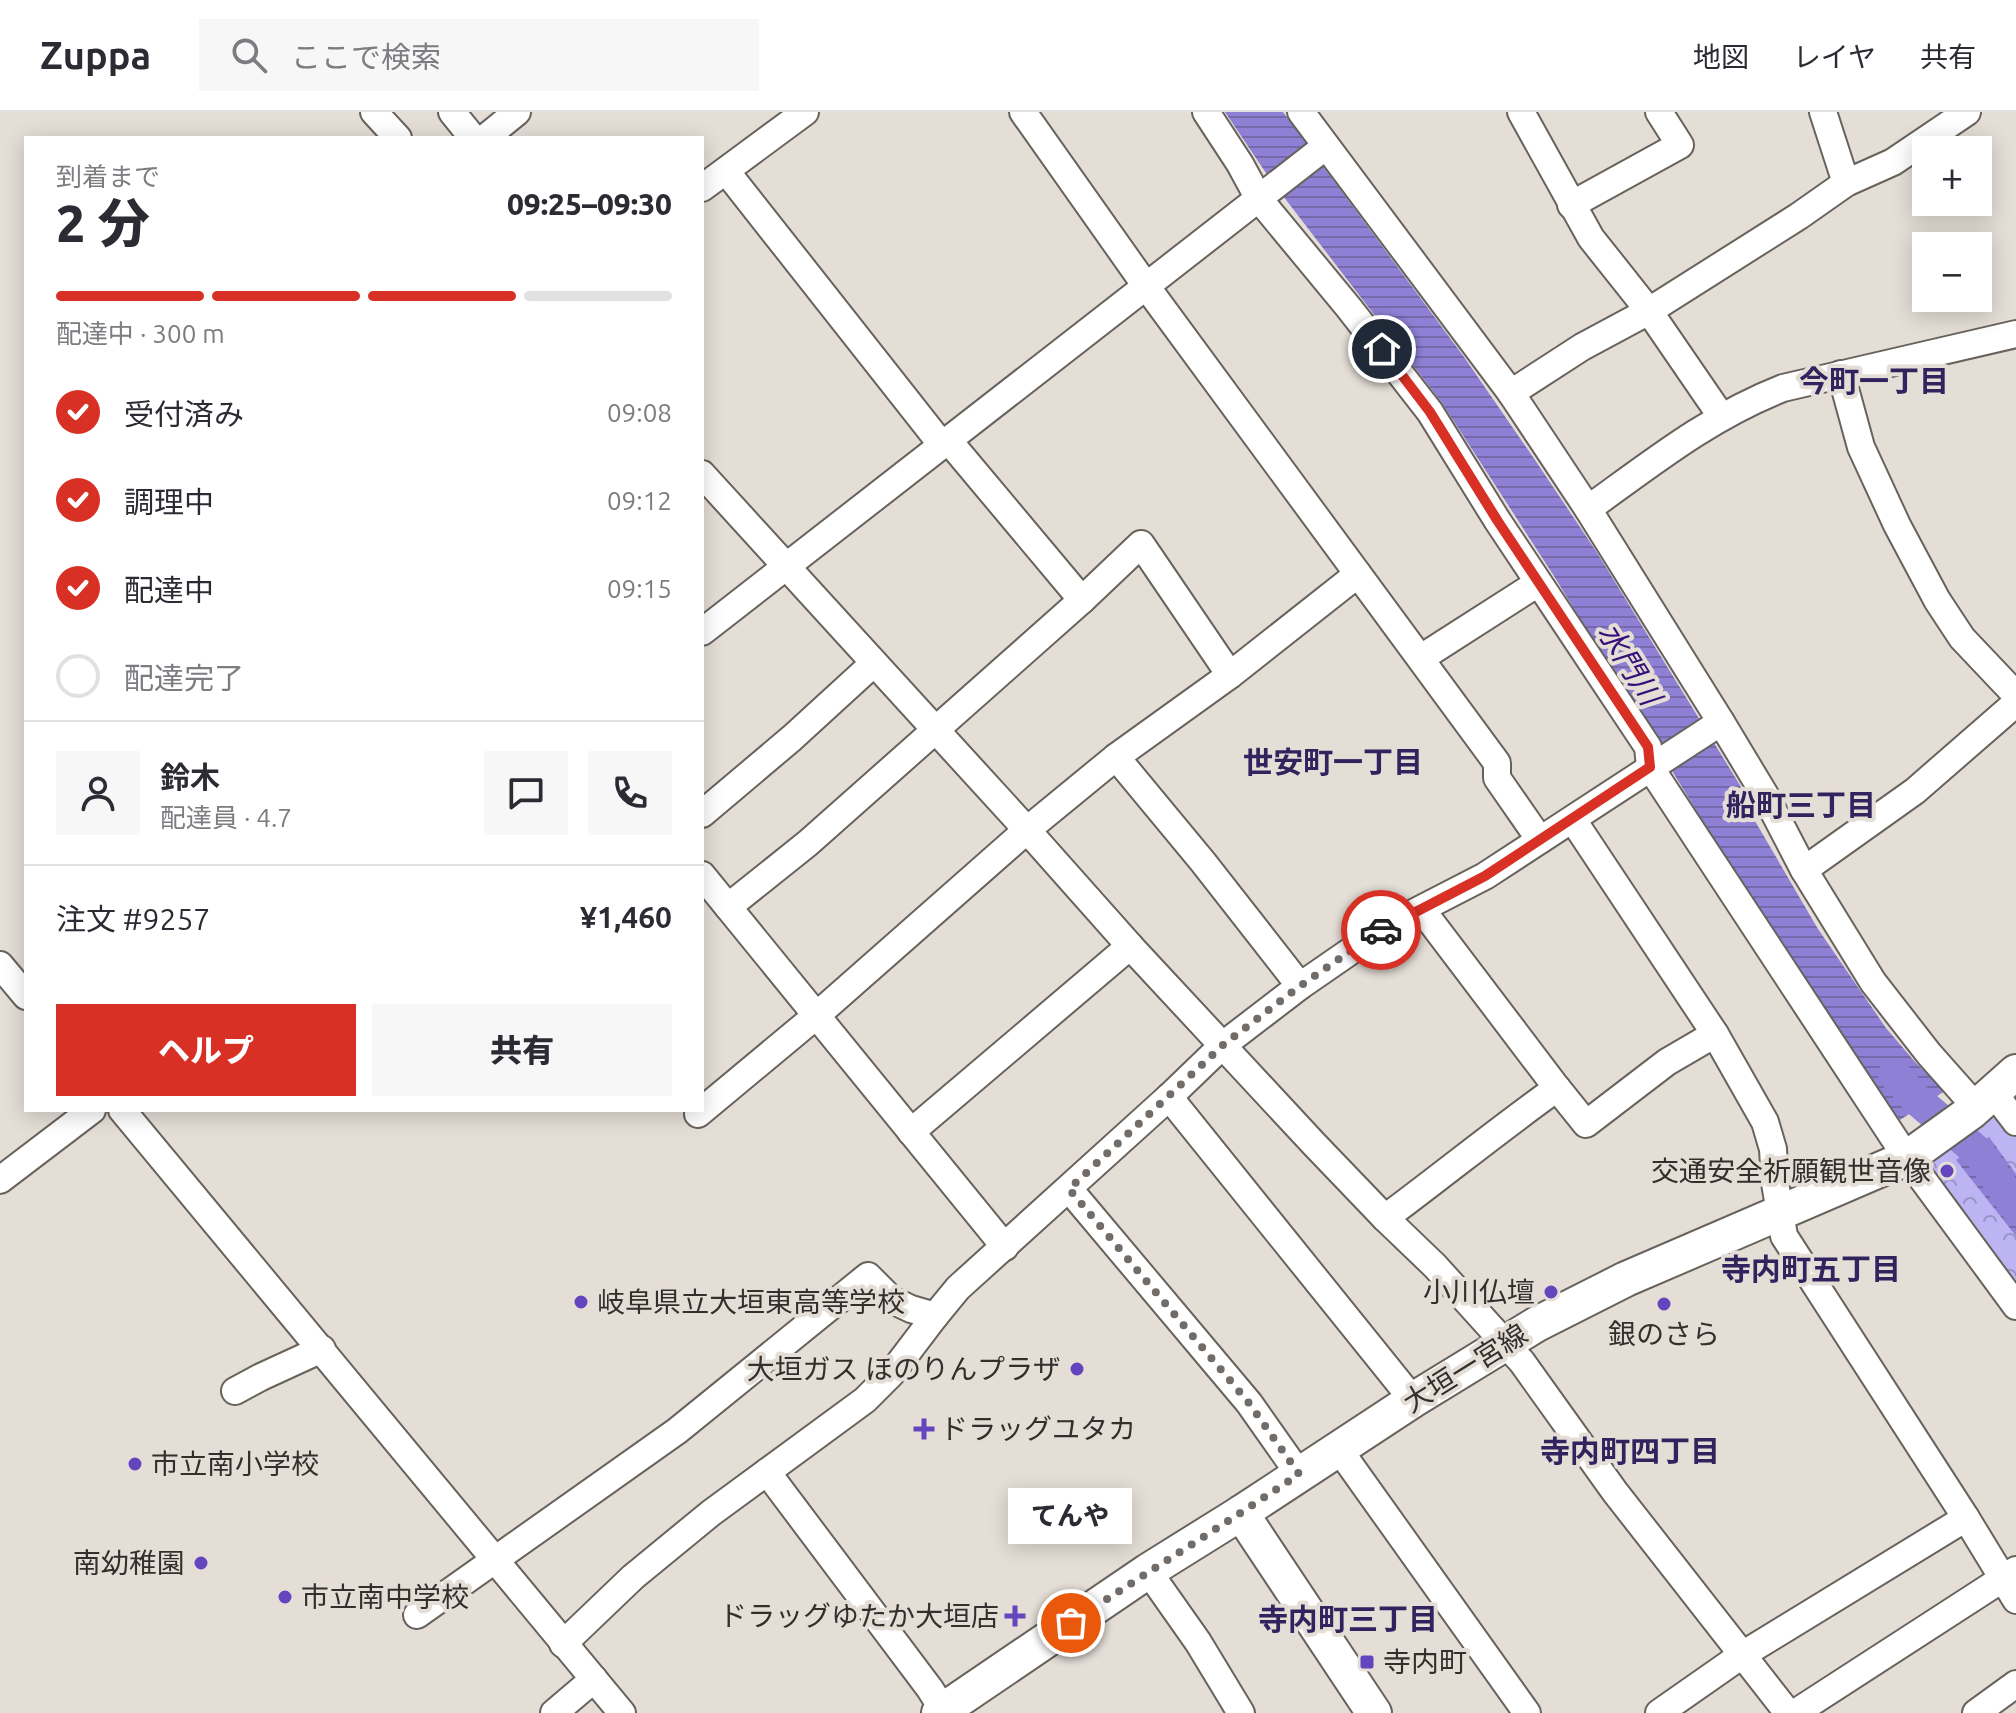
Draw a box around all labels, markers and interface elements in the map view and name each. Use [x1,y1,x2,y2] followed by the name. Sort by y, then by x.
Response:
[199,19,759,91] search box
[227,33,271,77] icon: search
[40,34,151,76] text: Zuppa
[291,40,441,74] text: ここで検索
[1693,41,1749,72] text: 地図
[1793,41,1876,72] text: レイヤ
[1920,41,1976,72] text: 共有
[1912,136,1992,312] map controls
[1912,136,1992,216] button: +
[56,162,160,191] text: 到着まで
[507,187,672,221] text: 09:25–09:30
[56,194,150,252] text: 2 分
[1912,232,1992,312] button: −
[1348,315,1416,383] pin
[56,319,225,348] text: 配達中 · 300 m
[1360,327,1404,371] icon: home
[1799,364,1949,398] district label: 今町一丁目
[56,390,100,434] icon: check
[124,397,244,431] text: 受付済み
[607,398,672,427] text: 09:08
[56,478,100,522] icon: check
[124,485,214,519] text: 調理中
[607,486,672,515] text: 09:12
[56,566,100,610] icon: check
[124,573,214,607] text: 配達中
[607,574,672,603] text: 09:15
[1592,616,1670,713] water label: 水門川
[124,661,244,695] text: 配達完了
[1243,745,1423,779] district label: 世安町一丁目
[56,751,140,835] button: person
[484,751,568,835] button: chat
[588,751,672,835] button: phone
[160,760,220,794] text: 鈴木
[1726,788,1876,822] district label: 船町三丁目
[160,803,292,832] text: 配達員 · 4.7
[1341,890,1421,970] courier
[580,900,672,934] text: ¥1,460
[56,902,210,936] text: 注文 #9257
[1359,908,1403,952] icon: car
[56,1004,356,1096] button: ヘルプ
[372,1004,672,1096] button: 共有
[1651,1155,1931,1186] place label: 交通安全祈願観世音像
[1938,1162,1956,1180] marker: 交通安全祈願観世音像
[1721,1252,1901,1286] district label: 寺内町五丁目
[1423,1276,1535,1307] place label: 小川仏壇
[1542,1283,1560,1301] marker: 小川仏壇
[597,1286,905,1317] place label: 岐阜県立大垣東高等学校
[572,1293,590,1311] marker: 岐阜県立大垣東高等学校
[1655,1295,1673,1313] marker: 銀のさら
[1397,1317,1532,1418] street label: 大垣一宮線
[1608,1318,1720,1349] place label: 銀のさら
[747,1353,1061,1384] place label: 大垣ガス ほのりんプラザ
[1068,1360,1086,1378] marker: 大垣ガス ほのりんプラザ
[940,1413,1136,1444] place label: ドラッグユタカ
[915,1420,933,1438] marker: ドラッグユタカ
[1540,1434,1720,1468] district label: 寺内町四丁目
[151,1448,319,1479] place label: 市立南小学校
[126,1455,144,1473] marker: 市立南小学校
[1009,1487,1133,1543] callout: てんや
[1031,1501,1109,1530] text: てんや
[73,1547,185,1578] place label: 南幼稚園
[192,1554,210,1572] marker: 南幼稚園
[301,1581,469,1612] place label: 市立南中学校
[276,1588,294,1606] marker: 市立南中学校
[1037,1589,1105,1657] pin
[719,1600,999,1631] place label: ドラッグゆたか大垣店
[1049,1601,1093,1645] icon: bag
[1258,1602,1438,1636] district label: 寺内町三丁目
[1006,1607,1024,1625] marker: ドラッグゆたか大垣店
[1383,1646,1467,1677] place label: 寺内町
[1358,1653,1376,1671] marker: 寺内町

